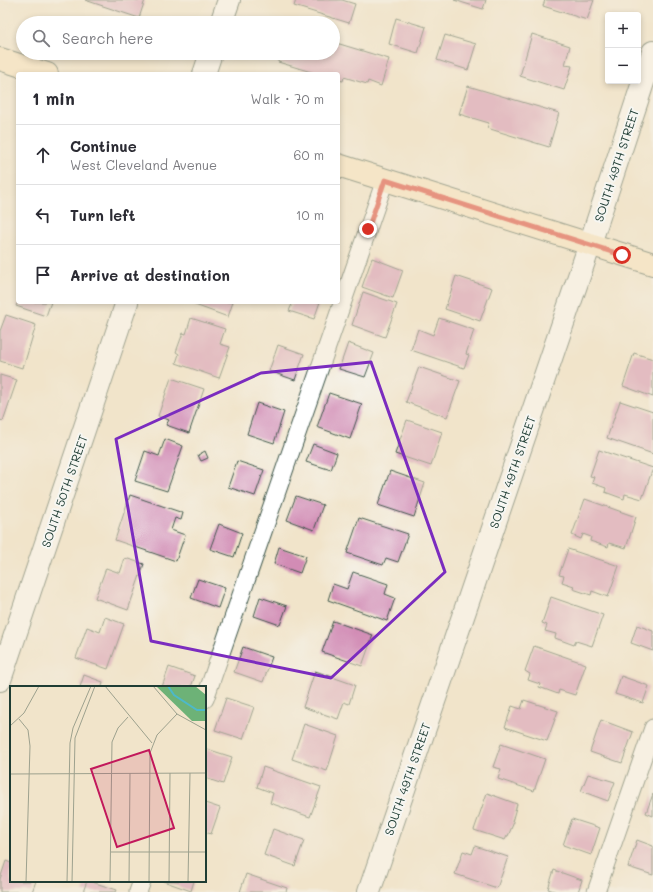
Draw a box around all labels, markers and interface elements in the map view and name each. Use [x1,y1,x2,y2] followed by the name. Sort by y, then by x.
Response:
[605,12,641,84] map controls
[605,12,641,48] button: +
[16,16,340,60] search box
[30,27,52,49] icon: search
[62,28,153,48] text: Search here
[605,48,641,84] button: −
[32,87,75,109] text: 1 min
[251,90,324,107] text: Walk · 70 m
[590,106,642,224] street label: SOUTH 49TH STREET
[70,136,137,156] text: Continue
[32,144,54,166] icon: ahead
[294,146,324,163] text: 60 m
[70,156,217,173] text: West Cleveland Avenue
[32,204,54,226] icon: left
[70,205,135,225] text: Turn left
[296,206,324,223] text: 10 m
[359,220,377,238] route end
[613,246,631,264] route start
[32,264,54,286] icon: arrive
[70,265,230,285] text: Arrive at destination
[485,413,539,530] street label: SOUTH 49TH STREET
[37,432,91,550] street label: SOUTH 50TH STREET
[10,686,206,882] inset map
[380,720,434,837] street label: SOUTH 49TH STREET

